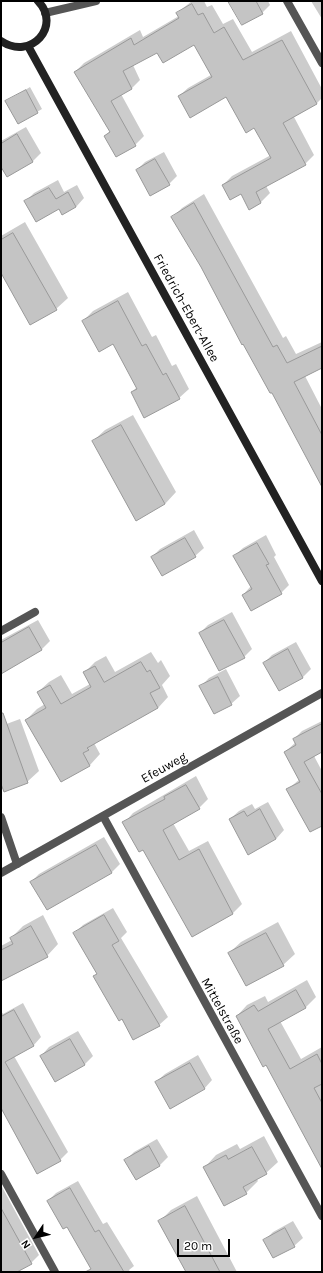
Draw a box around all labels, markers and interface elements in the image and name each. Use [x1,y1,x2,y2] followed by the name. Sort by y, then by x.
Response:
[150,251,222,365] street label: Friedrich-Ebert-Allee
[138,749,190,787] street label: Efeuweg
[197,975,247,1047] street label: Mittelstraße
[16,1217,56,1257] north arrow
[179,1231,232,1257] scale bar
[18,1237,33,1251] text: N
[184,1239,212,1253] text: 20 m

